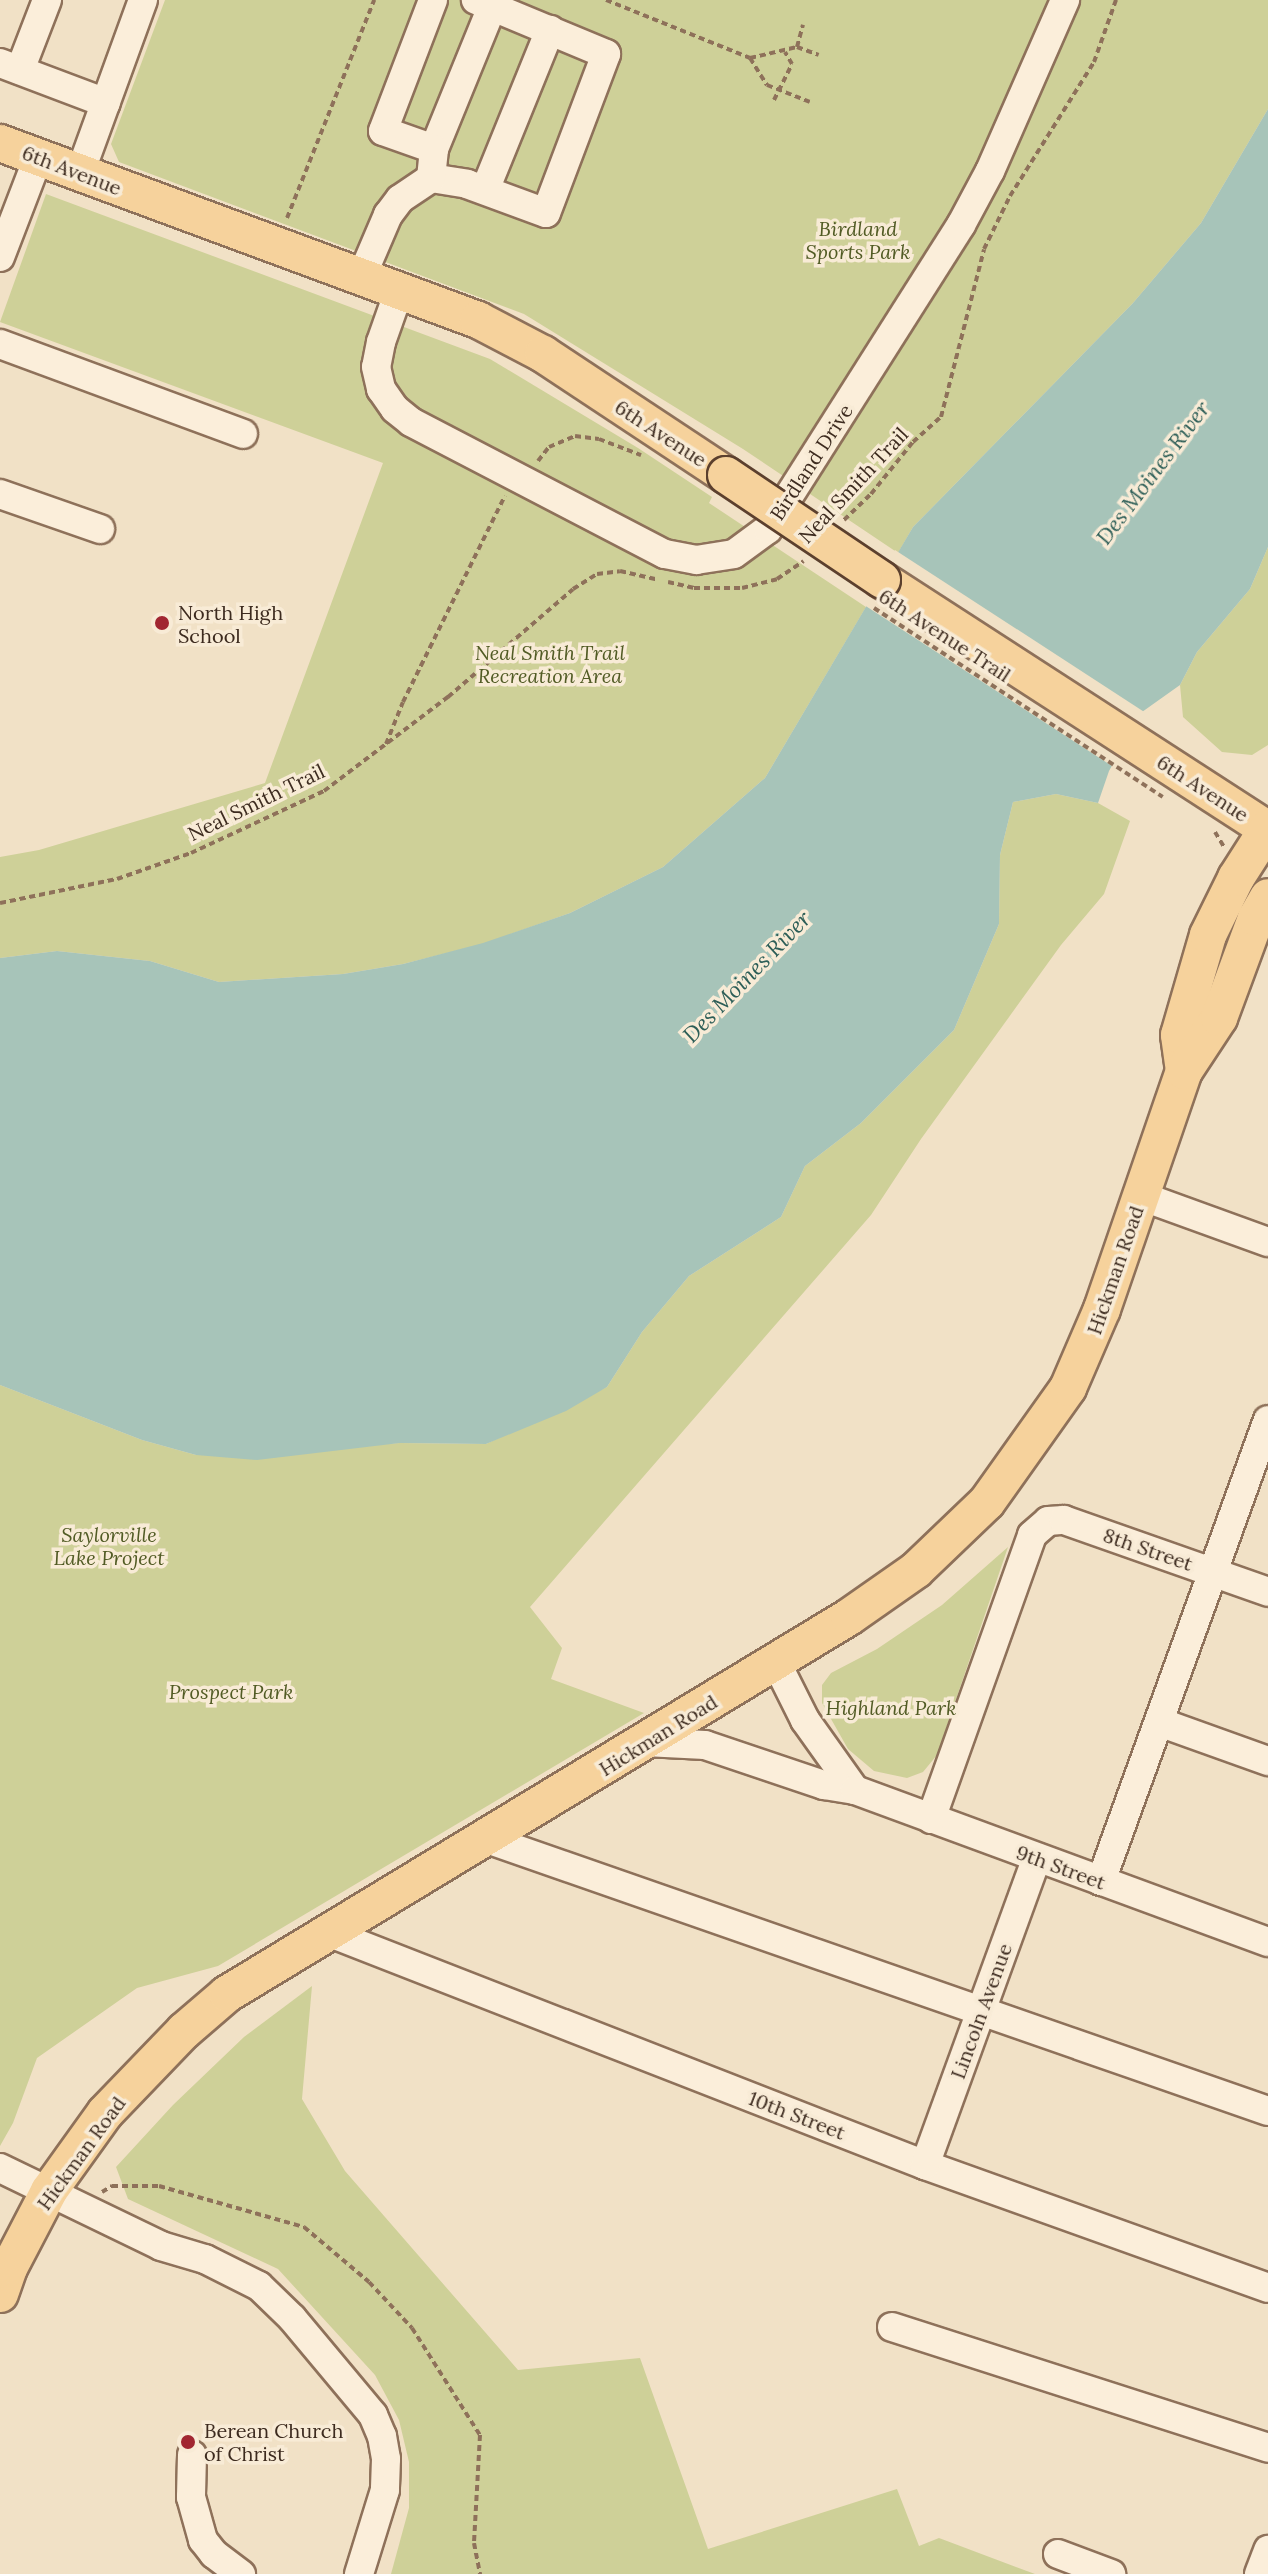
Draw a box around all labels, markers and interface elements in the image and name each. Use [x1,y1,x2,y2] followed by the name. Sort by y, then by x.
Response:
[19,140,125,200] street label: 6th Avenue
[805,216,911,263] park label: Birdland Sports Park
[611,395,711,471] street label: 6th Avenue
[1091,396,1215,550] water label: Des Moines River
[765,399,857,525] street label: Birdland Drive
[793,422,913,548] street label: Neal Smith Trail
[875,584,1015,686] street label: 6th Avenue Trail
[178,600,283,647] place label: North High School
[153,614,171,632] marker: North High School
[475,641,625,688] park label: Neal Smith Trail Recreation Area
[1153,750,1253,826] street label: 6th Avenue
[184,758,328,846] street label: Neal Smith Trail
[678,906,816,1048] water label: Des Moines River
[1082,1203,1148,1337] street label: Hickman Road
[54,1523,164,1570] park label: Saylorville Lake Project
[1100,1523,1196,1575] street label: 8th Street
[169,1679,293,1703] park label: Prospect Park
[595,1689,721,1781] street label: Hickman Road
[826,1695,956,1719] park label: Highland Park
[1013,1840,1109,1894] street label: 9th Street
[945,1940,1017,2082] street label: Lincoln Avenue
[745,2086,849,2144] street label: 10th Street
[32,2092,130,2214] street label: Hickman Road
[204,2418,343,2465] place label: Berean Church of Christ
[179,2433,197,2451] marker: Berean Church of Christ

